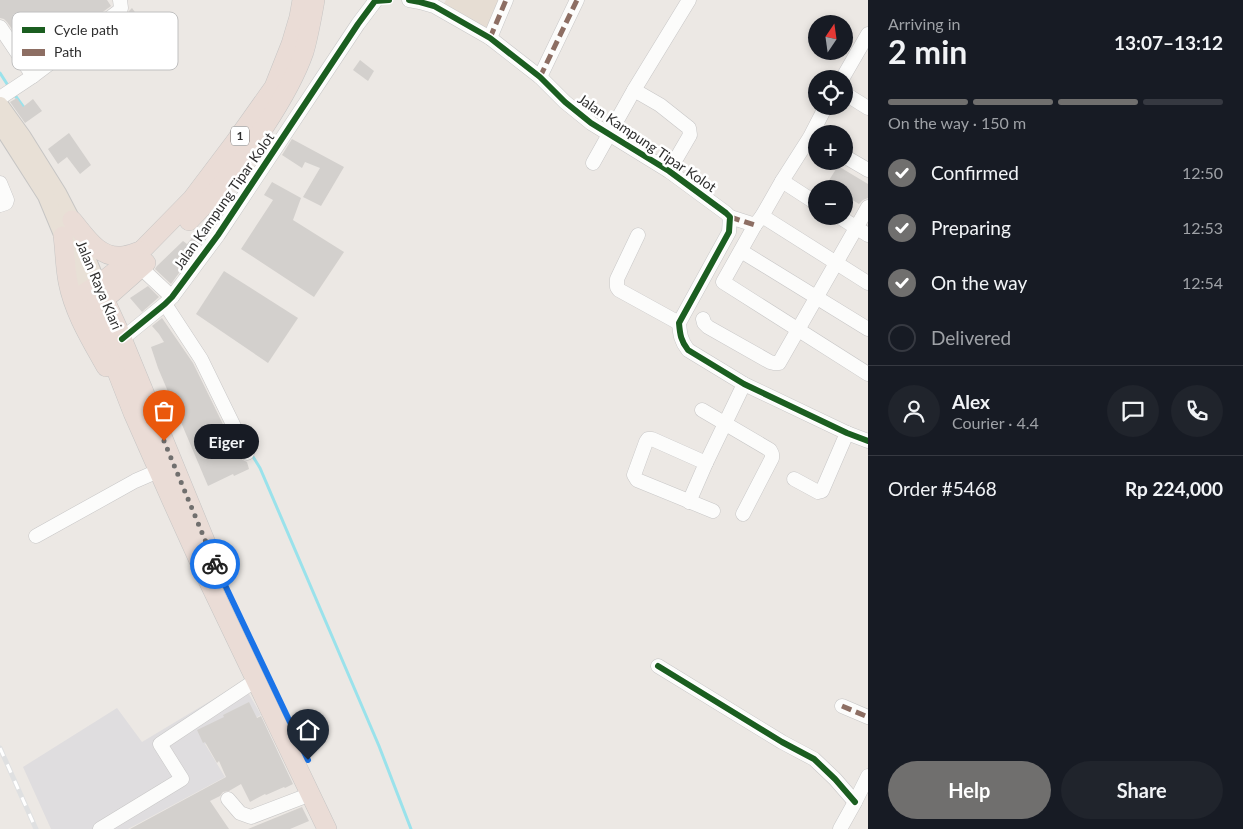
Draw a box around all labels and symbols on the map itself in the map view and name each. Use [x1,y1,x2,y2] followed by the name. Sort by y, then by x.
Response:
[12,12,178,70] legend
[808,15,852,60] north arrow
[54,21,119,38] text: Cycle path
[54,43,82,60] text: Path
[575,90,720,195] street label: Jalan Kampung Tipar Kolot
[231,126,249,146] road number: 1
[170,129,277,273] street label: Jalan Kampung Tipar Kolot
[73,238,126,332] street label: Jalan Raya Klari
[143,390,185,441] pin
[194,424,259,458] callout: Eiger
[190,539,240,589] courier
[287,709,329,760] pin

